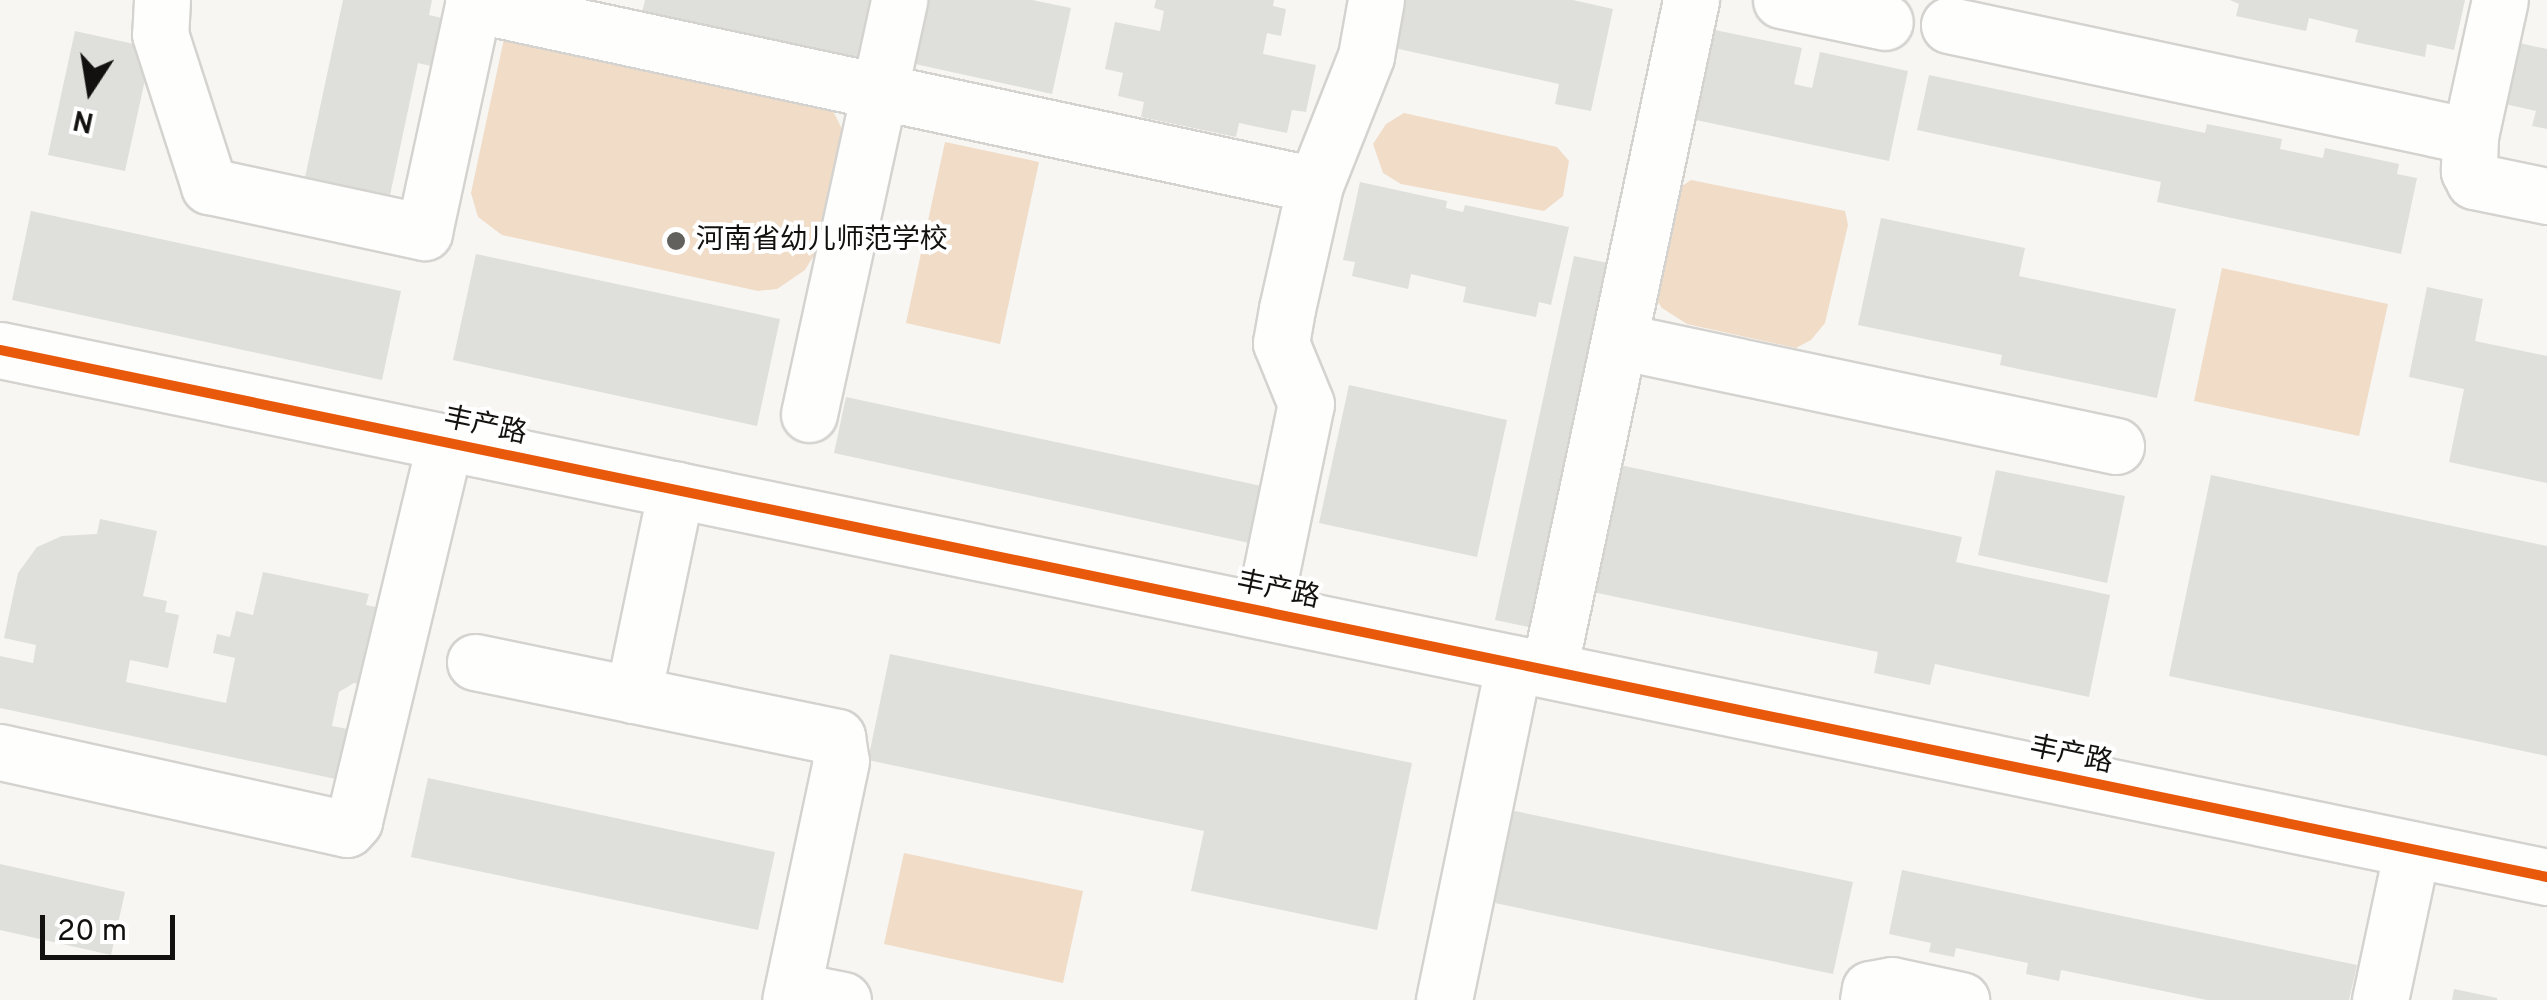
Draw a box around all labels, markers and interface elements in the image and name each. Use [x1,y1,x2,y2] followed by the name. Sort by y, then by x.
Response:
[40,40,140,140] north arrow
[70,100,97,139] text: N
[696,224,948,258] place label: 河南省幼儿师范学校
[665,230,687,252] marker: 河南省幼儿师范学校
[440,402,530,452] street label: 丰产路
[1233,566,1323,616] street label: 丰产路
[2026,731,2116,781] street label: 丰产路
[45,895,180,957] scale bar
[57,914,127,951] text: 20 m

